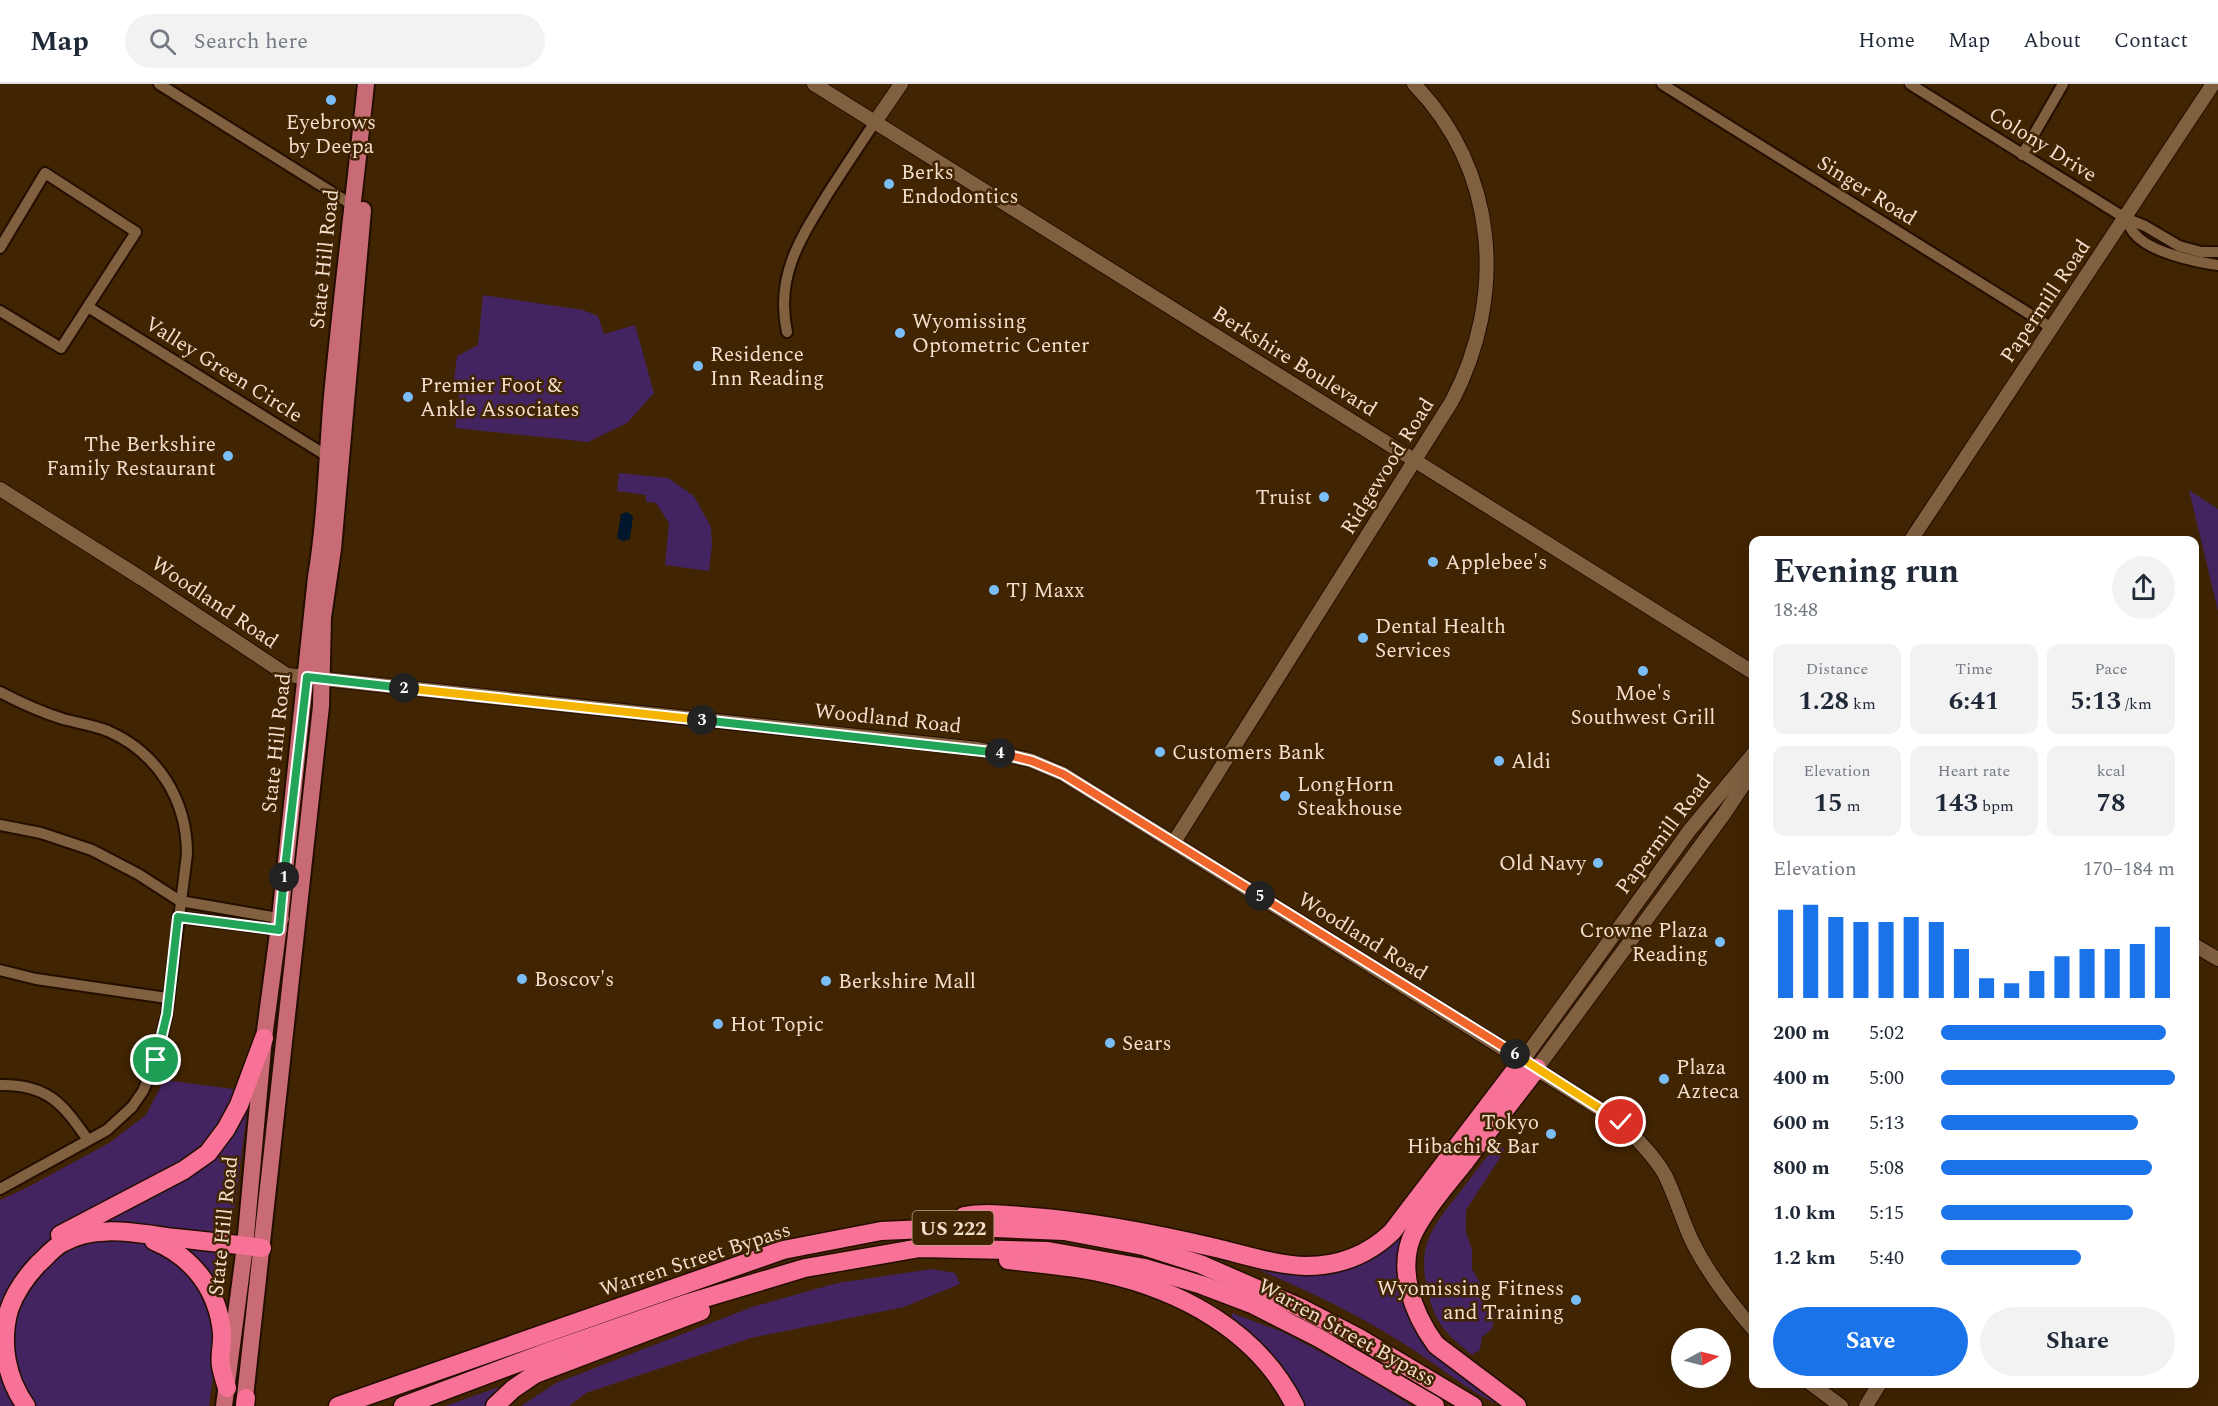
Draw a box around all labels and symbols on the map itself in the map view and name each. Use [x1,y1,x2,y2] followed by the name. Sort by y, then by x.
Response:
[324,93,338,107] marker: Eyebrows by Deepa
[1982,99,2103,191] street label: Colony Drive
[286,107,376,163] place label: Eyebrows by Deepa
[1810,148,1923,234] street label: Singer Road
[901,157,1019,213] place label: Berks Endodontics
[882,177,896,191] marker: Berks Endodontics
[302,188,348,331] street label: State Hill Road
[1993,233,2099,370] street label: Papermill Road
[1206,298,1383,426] street label: Berkshire Boulevard
[912,306,1089,362] place label: Wyomissing Optometric Center
[138,308,309,431] street label: Valley Green Circle
[893,326,907,340] marker: Wyomissing Optometric Center
[710,339,824,395] place label: Residence Inn Reading
[691,359,705,373] marker: Residence Inn Reading
[420,370,580,426] place label: Premier Foot & Ankle Associates
[401,390,415,404] marker: Premier Foot & Ankle Associates
[1333,392,1443,541] street label: Ridgewood Road
[46,429,216,485] place label: The Berkshire Family Restaurant
[221,449,235,463] marker: The Berkshire Family Restaurant
[1255,482,1312,514] place label: Truist
[1317,490,1331,504] marker: Truist
[1445,547,1547,579] place label: Applebee's
[144,548,285,657] street label: Woodland Road
[1426,555,1440,569] marker: Applebee's
[1006,575,1085,607] place label: TJ Maxx
[987,583,1001,597] marker: TJ Maxx
[1375,611,1506,667] place label: Dental Health Services
[1356,631,1370,645] marker: Dental Health Services
[1636,664,1650,678] marker: Moe's Southwest Grill
[254,672,300,815] street label: State Hill Road
[389,673,419,703] pin: 2
[1570,678,1716,734] place label: Moe's Southwest Grill
[813,695,963,743] street label: Woodland Road
[687,705,717,735] pin: 3
[1172,737,1326,769] place label: Customers Bank
[985,738,1015,768] pin: 4
[1153,745,1167,759] marker: Customers Bank
[1511,746,1551,778] place label: Aldi
[1492,754,1506,768] marker: Aldi
[1608,768,1720,901] street label: Papermill Road
[1297,769,1402,825] place label: LongHorn Steakhouse
[1278,789,1292,803] marker: LongHorn Steakhouse
[1499,848,1587,880] place label: Old Navy
[1591,856,1605,870] marker: Old Navy
[269,862,299,892] pin: 1
[1245,881,1275,911] pin: 5
[1291,884,1434,990] street label: Woodland Road
[1580,915,1709,971] place label: Crowne Plaza Reading
[1713,935,1727,949] marker: Crowne Plaza Reading
[534,964,614,996] place label: Boscov's
[838,966,976,998] place label: Berkshire Mall
[515,972,529,986] marker: Boscov's
[819,974,833,988] marker: Berkshire Mall
[730,1009,824,1041] place label: Hot Topic
[711,1017,725,1031] marker: Hot Topic
[1122,1028,1172,1060] place label: Sears
[130,1034,181,1085] pin
[1103,1036,1117,1050] marker: Sears
[1500,1039,1530,1069] pin: 6
[1676,1052,1740,1108] place label: Plaza Azteca
[1657,1072,1671,1086] marker: Plaza Azteca
[1595,1096,1646,1147] pin
[1407,1107,1539,1163] place label: Tokyo Hibachi & Bar
[1544,1127,1558,1141] marker: Tokyo Hibachi & Bar
[201,1155,247,1298] street label: State Hill Road
[912,1211,994,1245] road number: US 222
[596,1214,795,1306] street label: Warren Street Bypass
[1252,1271,1441,1395] street label: Warren Street Bypass
[1377,1273,1564,1329] place label: Wyomissing Fitness and Training
[1569,1293,1583,1307] marker: Wyomissing Fitness and Training
[1671,1328,1731,1388] north arrow

